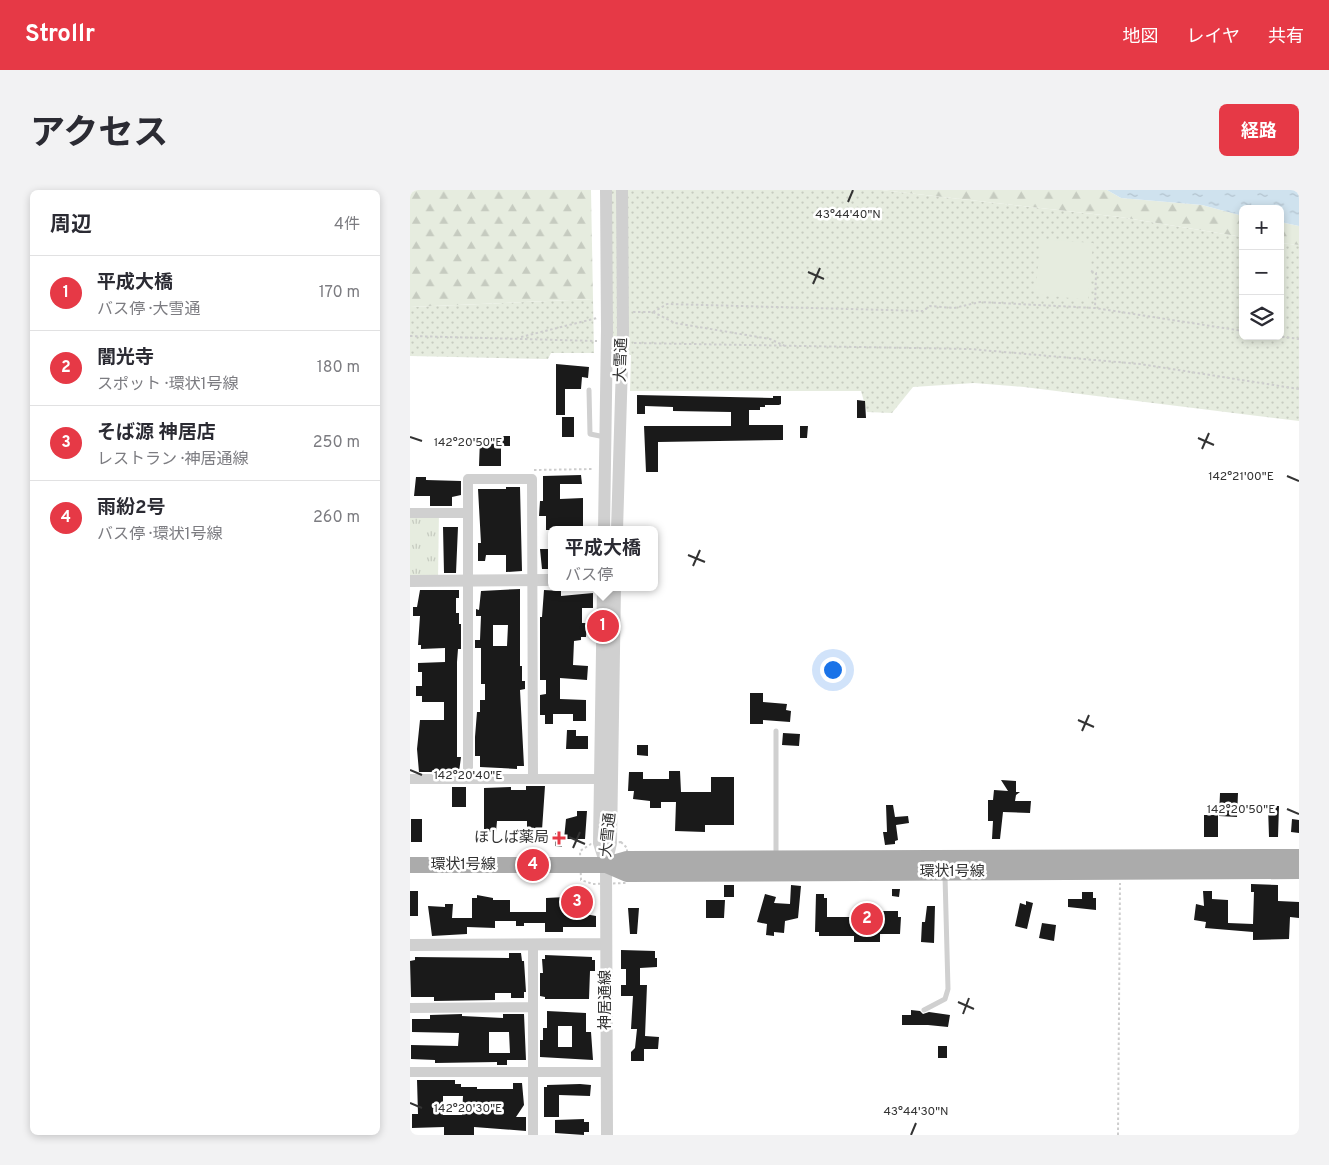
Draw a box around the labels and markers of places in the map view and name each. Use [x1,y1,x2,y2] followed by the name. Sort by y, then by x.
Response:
[587,607,619,645] pin: 1
[474,829,549,848] place label: ほしば薬局
[553,832,565,844] marker: ほしば薬局
[517,846,549,884] pin: 4
[561,883,593,921] pin: 3
[851,900,883,938] pin: 2

